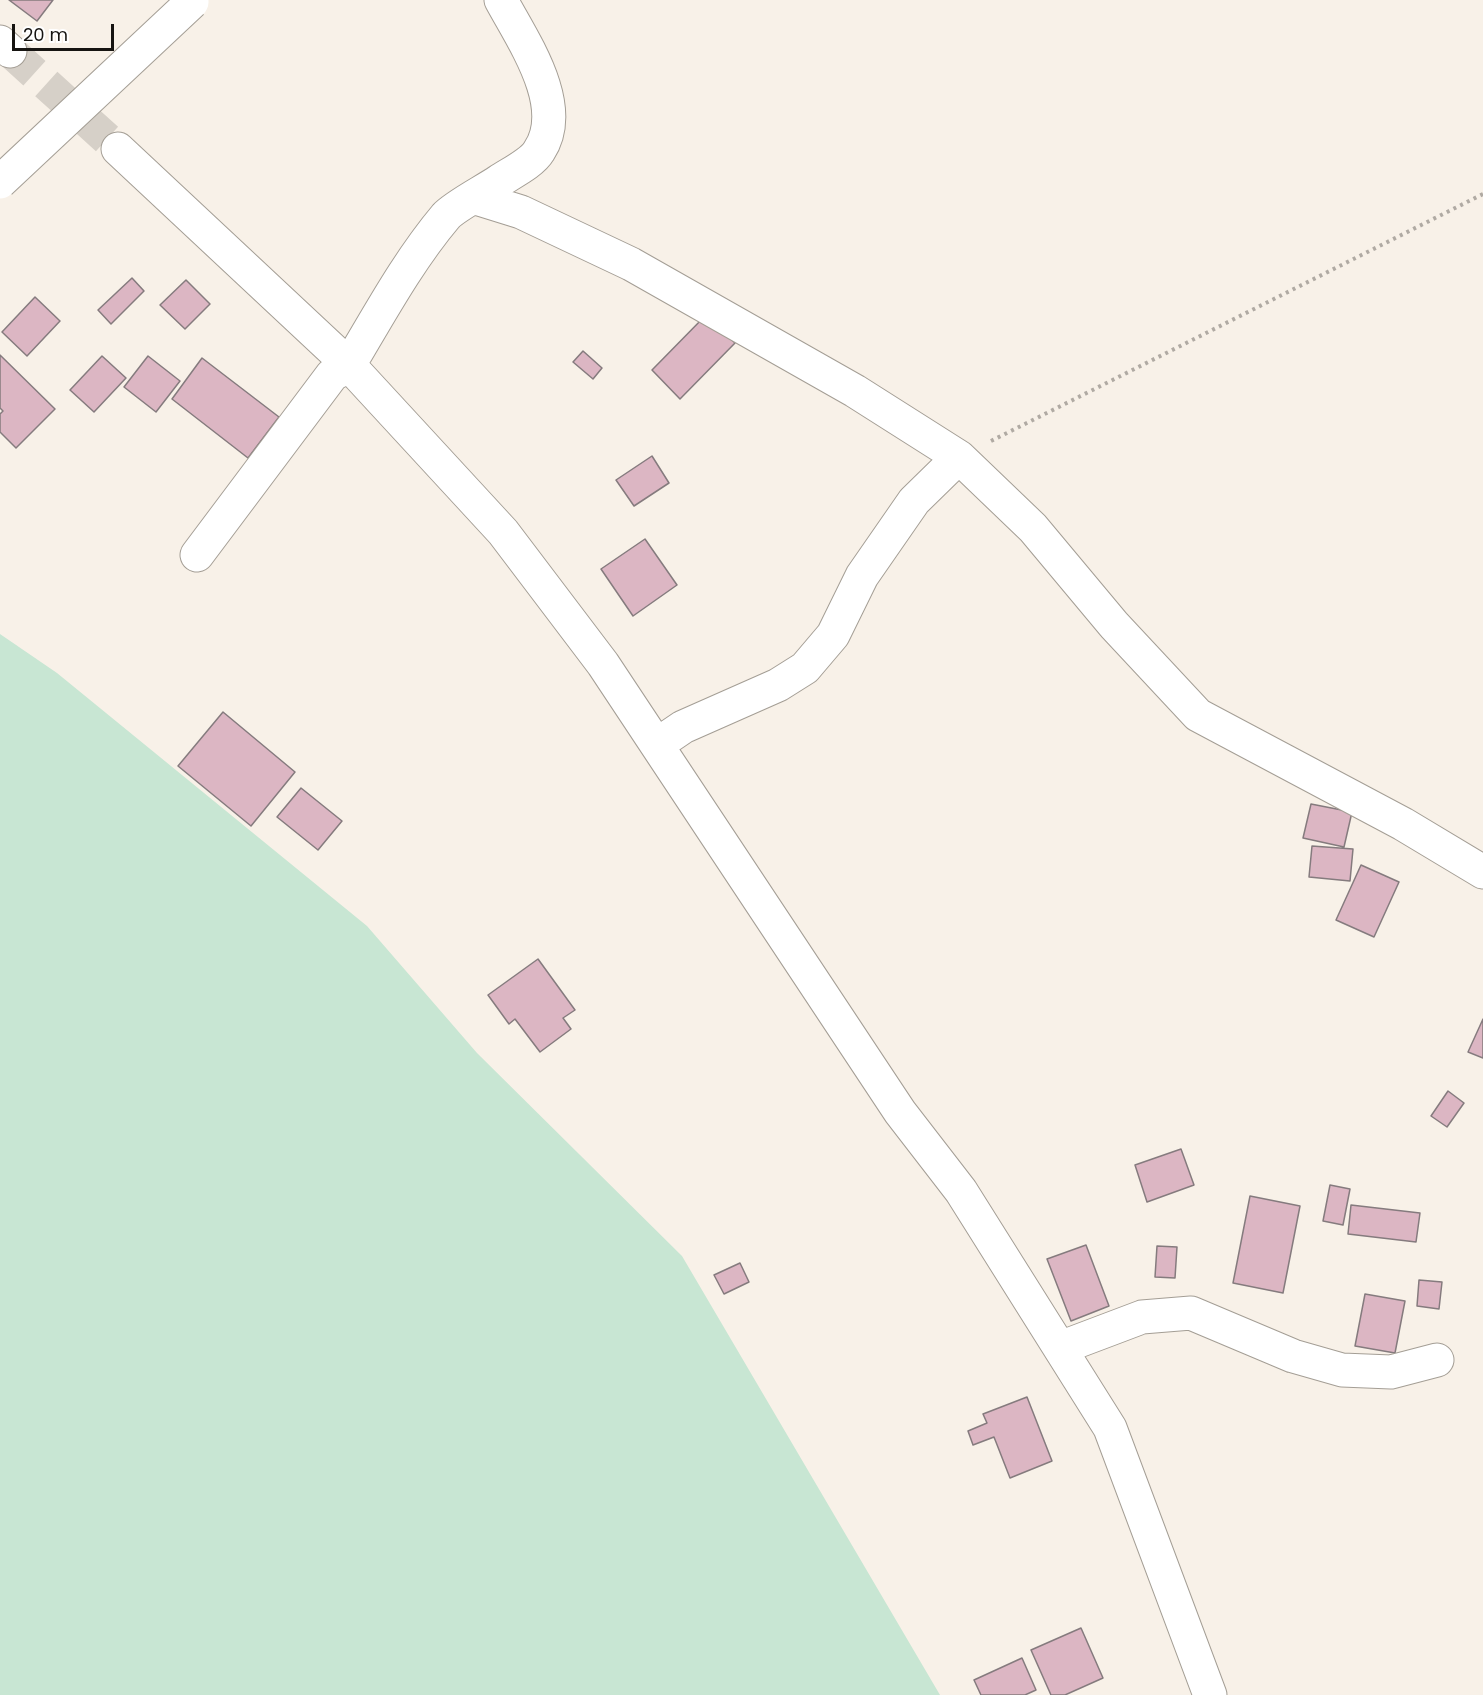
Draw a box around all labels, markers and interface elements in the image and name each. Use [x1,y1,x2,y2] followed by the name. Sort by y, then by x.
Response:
[15,12,117,50] scale bar
[23,22,68,47] text: 20 m

